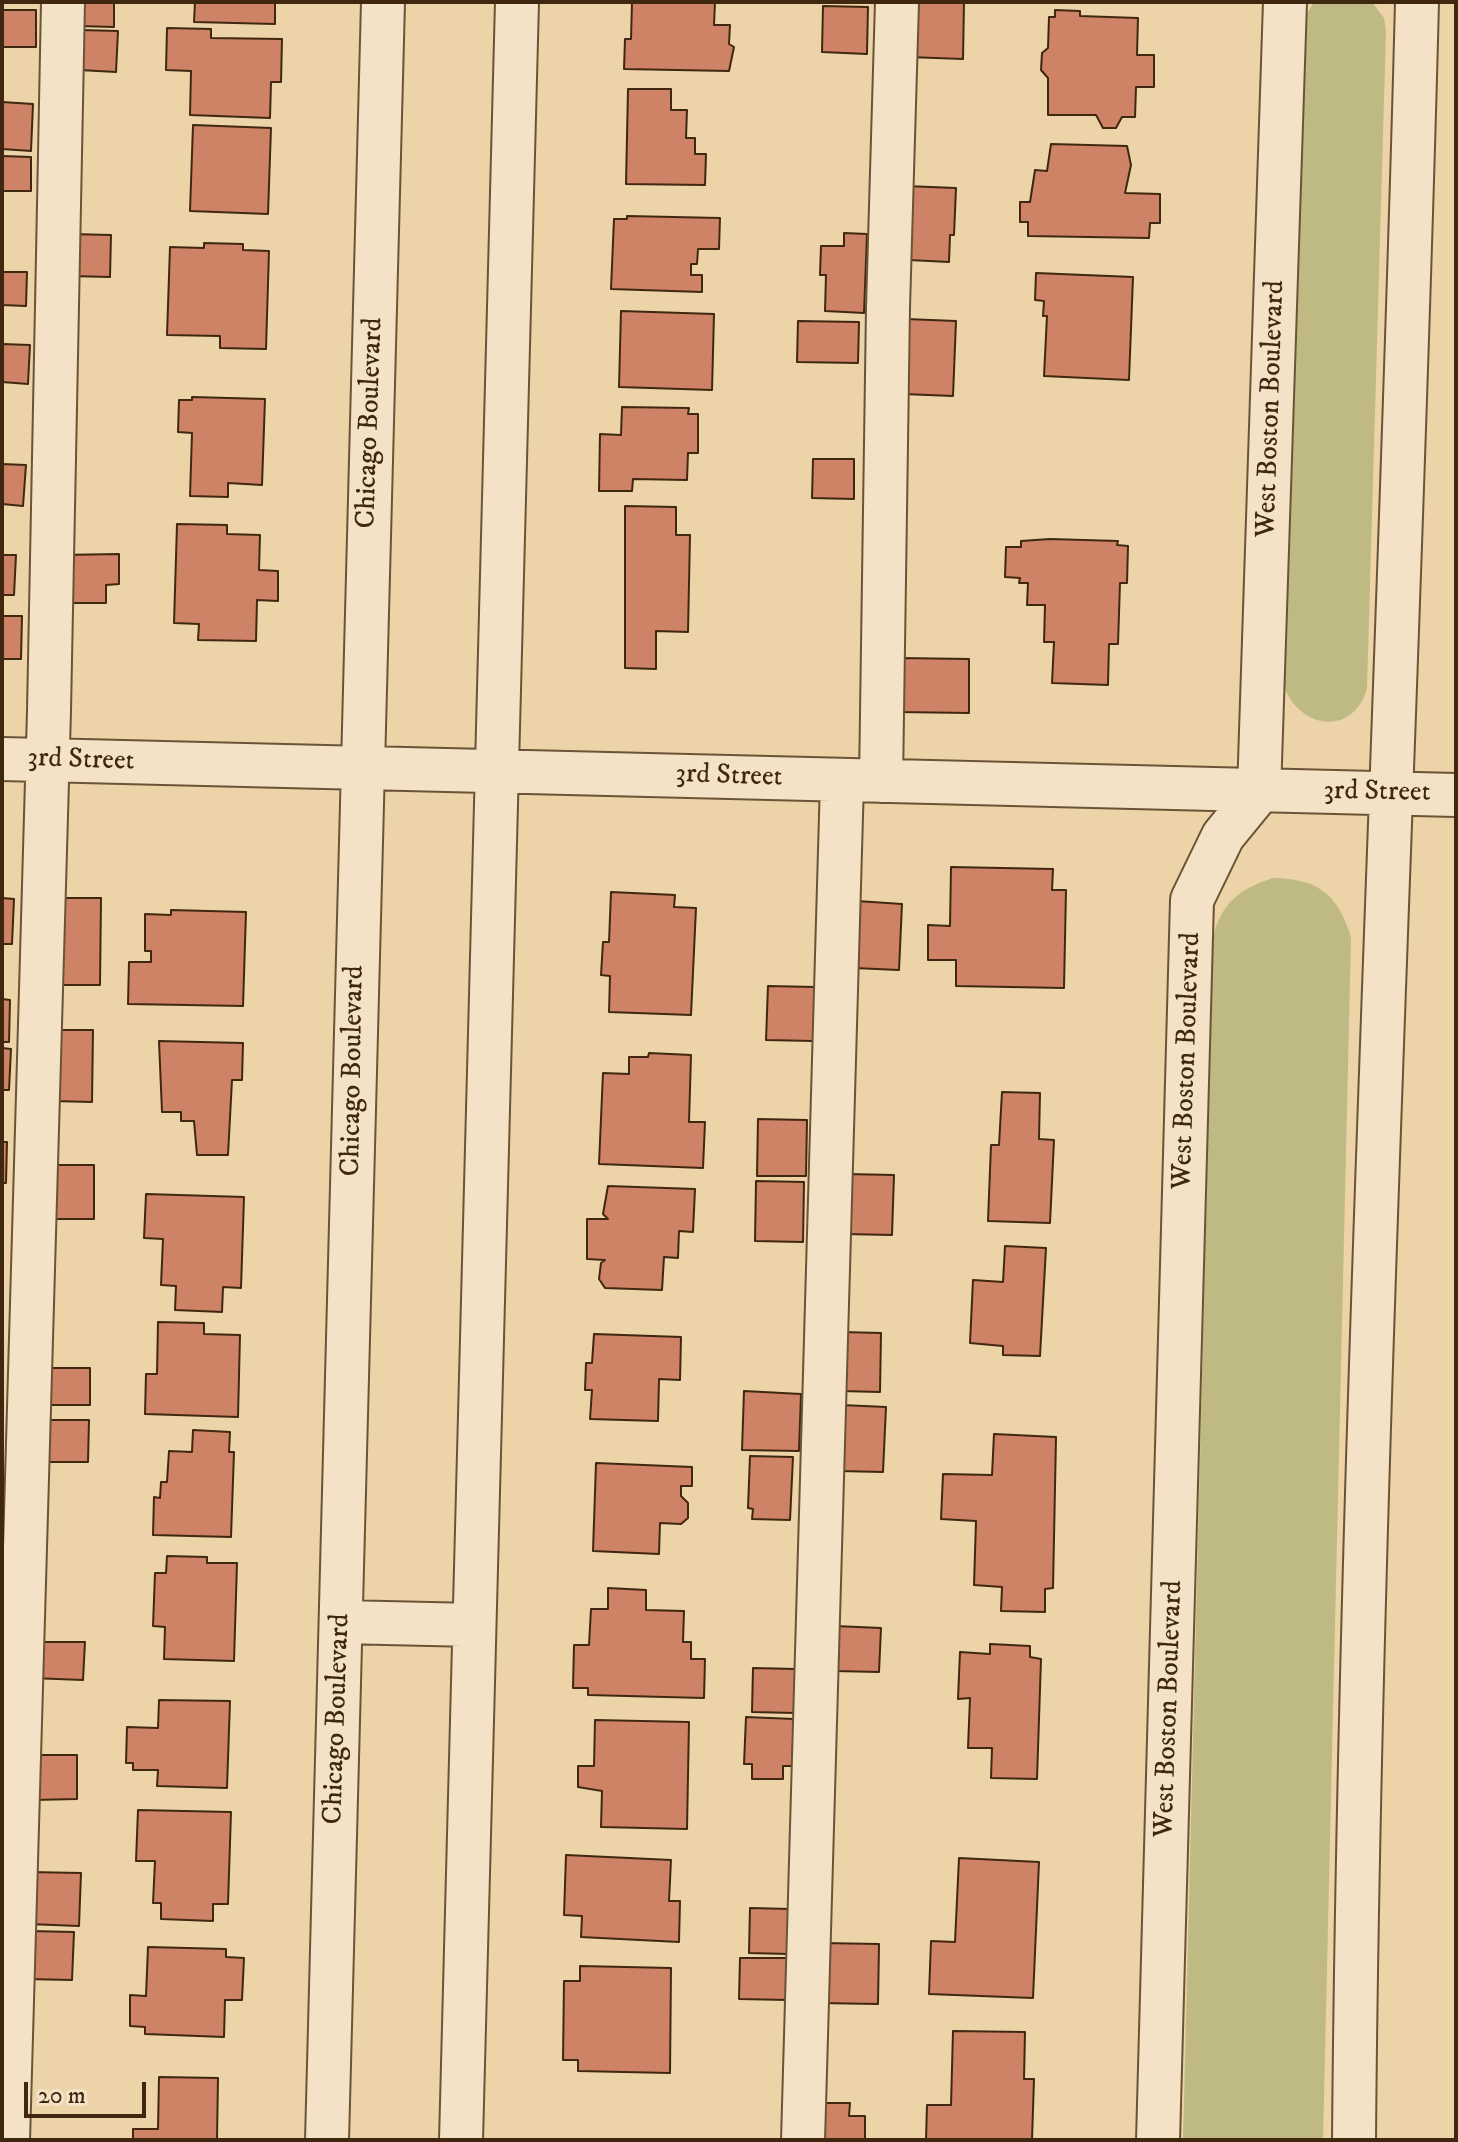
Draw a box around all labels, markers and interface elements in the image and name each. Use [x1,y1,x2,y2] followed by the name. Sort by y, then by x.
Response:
[1251,280,1293,538] street label: West Boston Boulevard
[351,317,391,529] street label: Chicago Boulevard
[27,742,135,780] street label: 3rd Street
[675,758,783,796] street label: 3rd Street
[1323,775,1431,811] street label: 3rd Street
[1167,932,1209,1190] street label: West Boston Boulevard
[335,965,373,1177] street label: Chicago Boulevard
[1149,1580,1191,1838] street label: West Boston Boulevard
[318,1613,358,1825] street label: Chicago Boulevard
[28,2066,150,2116] scale bar
[38,2081,86,2111] text: 20 m

